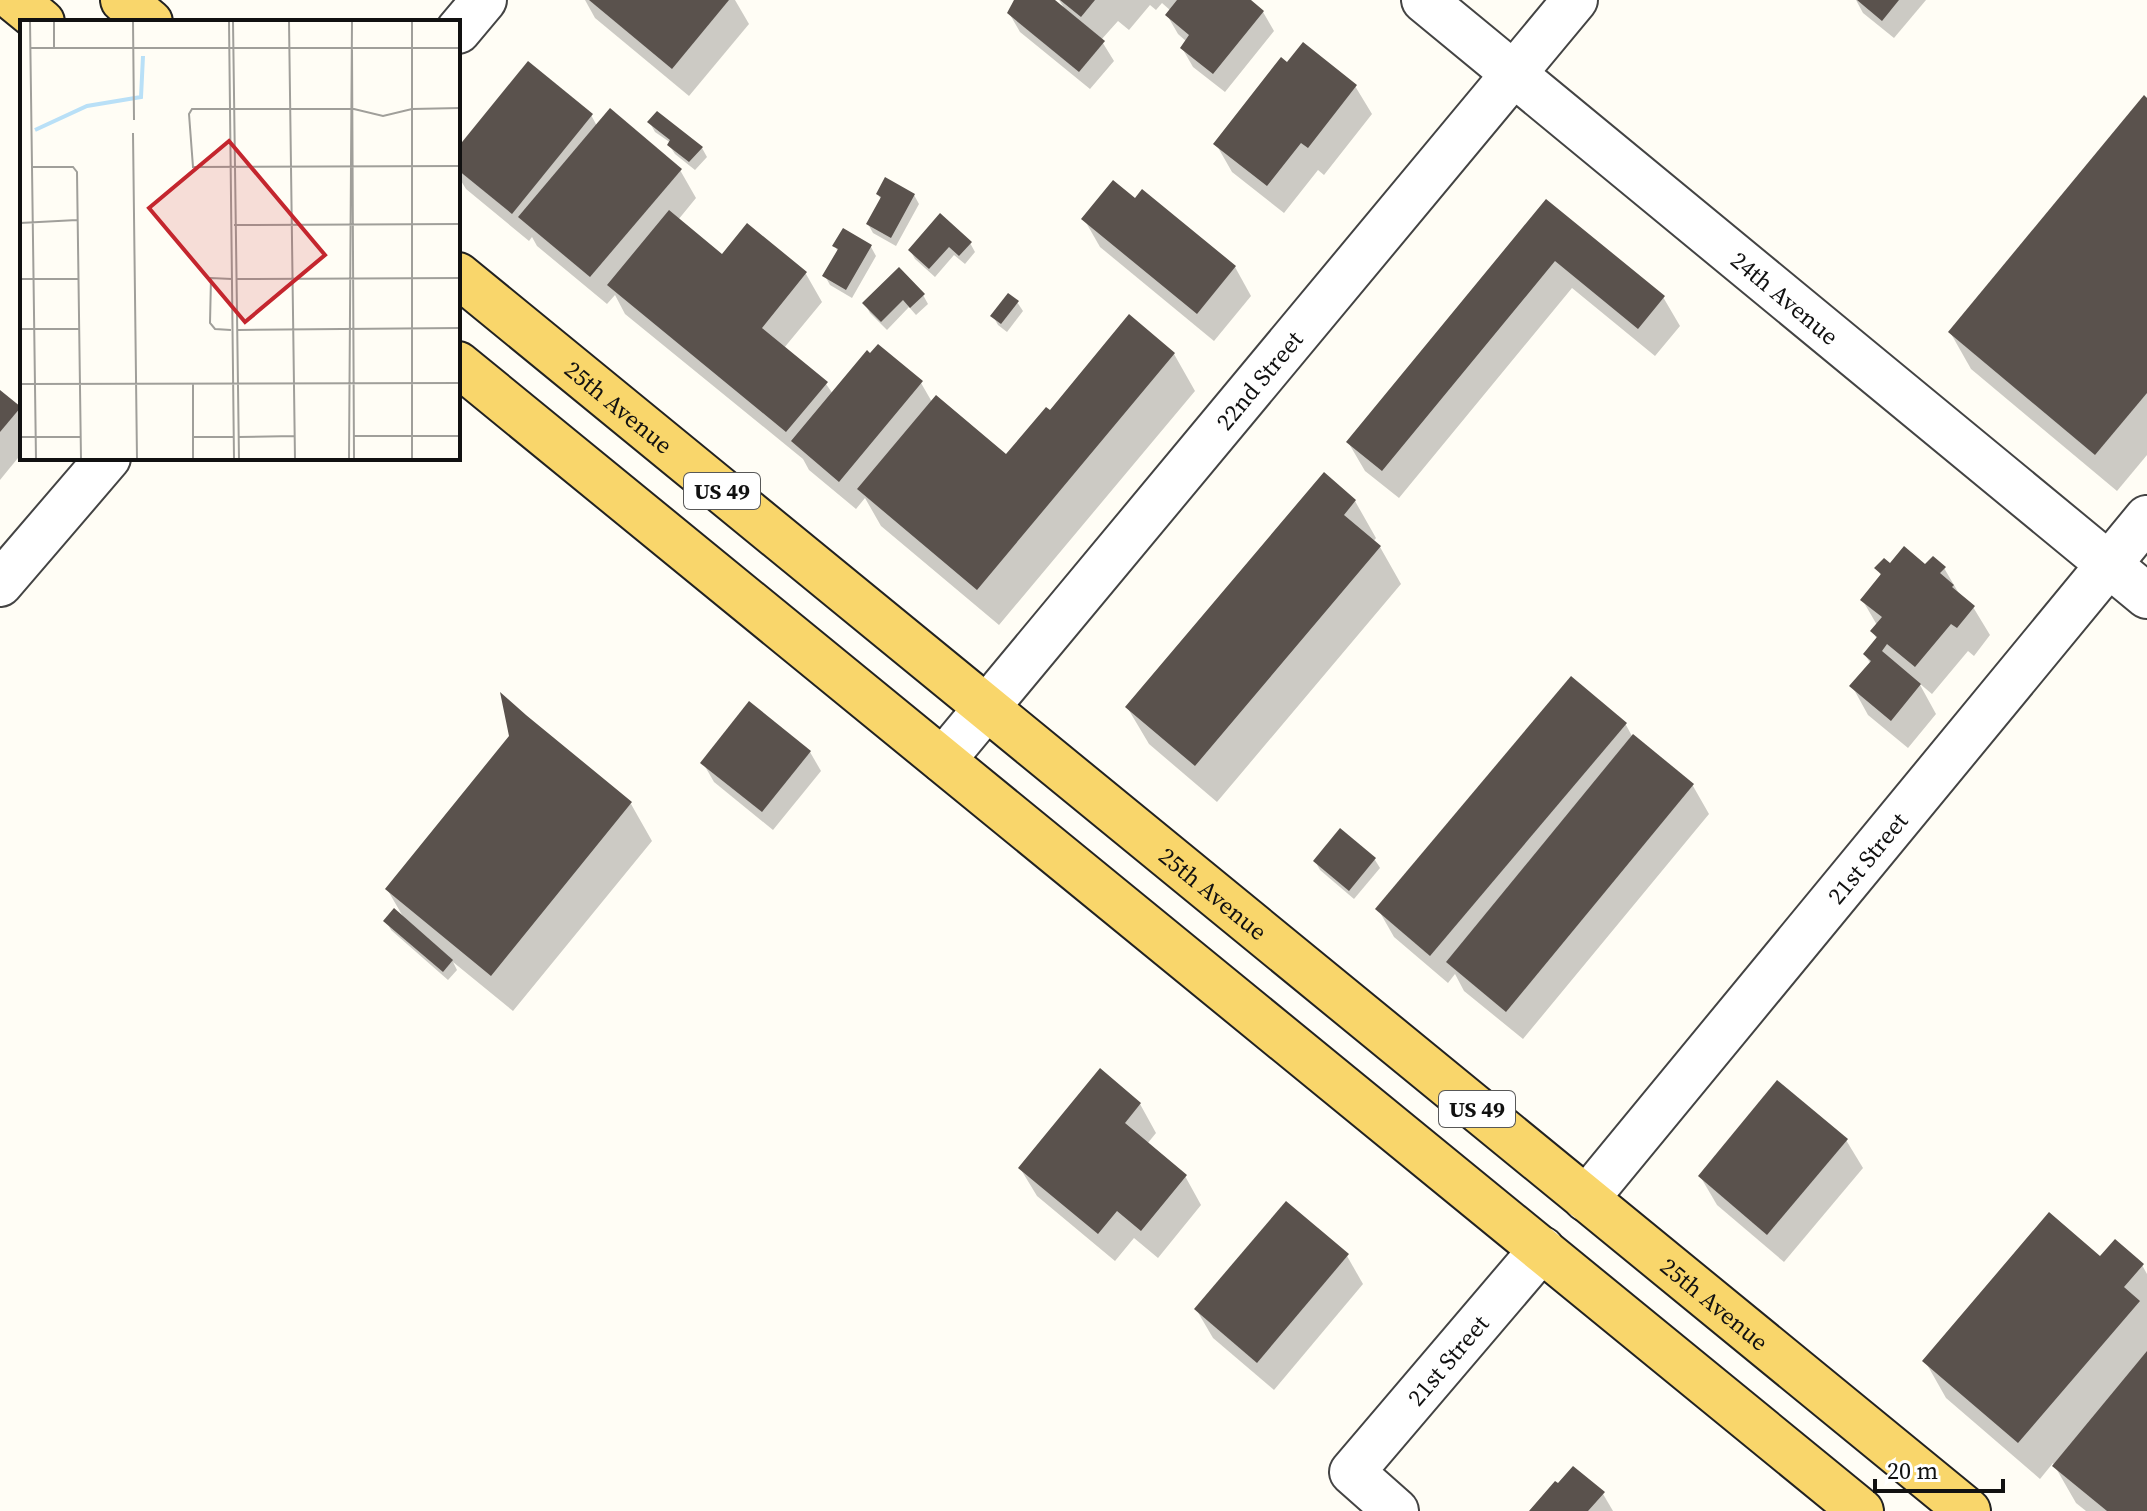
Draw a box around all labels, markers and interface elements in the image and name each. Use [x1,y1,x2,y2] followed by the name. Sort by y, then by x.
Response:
[20,20,460,460] inset map
[1724,243,1846,352] street label: 24th Avenue
[1208,323,1310,437] street label: 22nd Street
[558,353,680,461] street label: 25th Avenue
[684,473,760,509] road number: US 49
[1819,805,1915,911] street label: 21st Street
[1152,839,1274,947] street label: 25th Avenue
[1439,1091,1515,1127] road number: US 49
[1654,1249,1776,1358] street label: 25th Avenue
[1399,1307,1496,1412] street label: 21st Street
[1875,1443,2003,1493] scale bar
[1887,1454,1938,1487] text: 20 m

